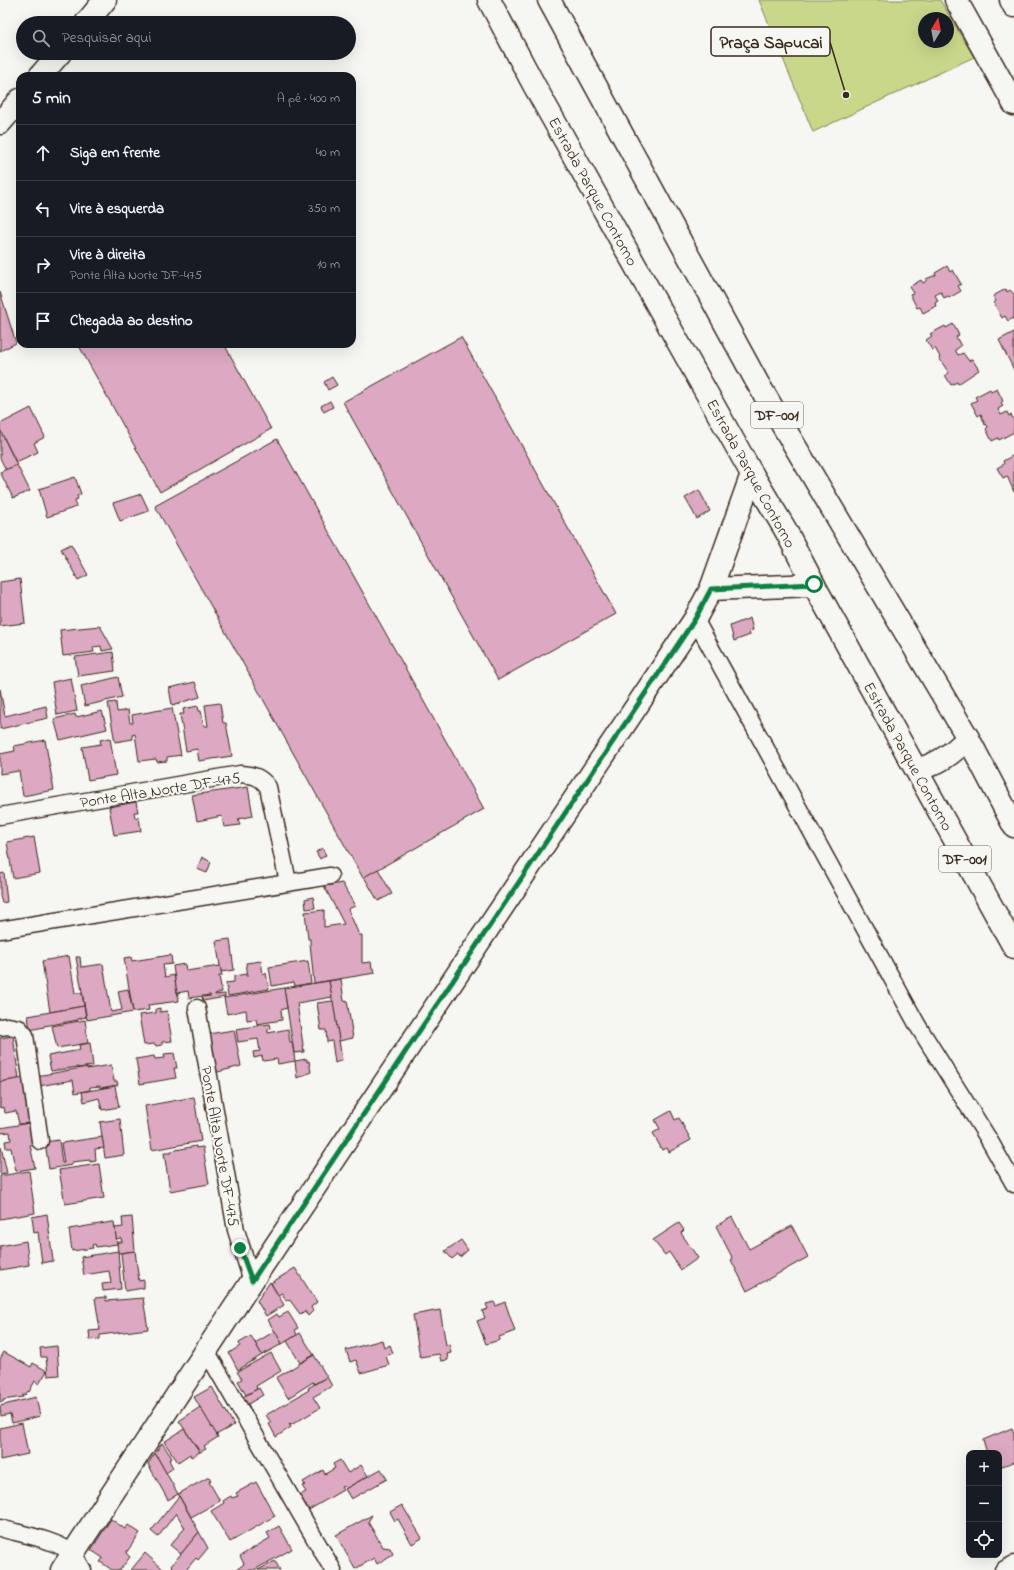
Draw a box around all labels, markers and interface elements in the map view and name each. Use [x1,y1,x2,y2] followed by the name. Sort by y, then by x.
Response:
[918,12,954,48] north arrow
[16,16,356,60] search box
[30,27,52,49] icon: search
[62,27,151,49] text: Pesquisar aqui
[711,27,830,56] callout: Praça Sapucai
[719,31,823,56] text: Praça Sapucai
[32,86,71,111] text: 5 min
[277,89,340,108] text: A pé · 400 m
[541,113,643,271] street label: Estrada Parque Contorno
[32,142,54,164] icon: ahead
[70,142,160,164] text: Siga em frente
[316,143,340,162] text: 40 m
[32,198,54,220] icon: left
[70,198,164,220] text: Vire à esquerda
[308,199,340,218] text: 350 m
[70,244,145,266] text: Vire à direita
[32,254,54,276] icon: right
[317,255,340,274] text: 10 m
[70,266,202,285] text: Ponte Alta Norte DF-475
[32,310,54,332] icon: arrive
[70,310,193,332] text: Chegada ao destino
[699,395,801,553] street label: Estrada Parque Contorno
[751,402,803,428] road number: DF-001
[805,575,823,593] route start
[856,678,958,836] street label: Estrada Parque Contorno
[78,766,242,816] street label: Ponte Alta Norte DF-475
[939,846,991,872] road number: DF-001
[193,1064,245,1228] street label: Ponte Alta Norte DF-475
[231,1239,249,1257] route end
[966,1450,1002,1558] map controls
[966,1450,1002,1486] button: +
[966,1486,1002,1522] button: −
[966,1522,1002,1558] button: locate

